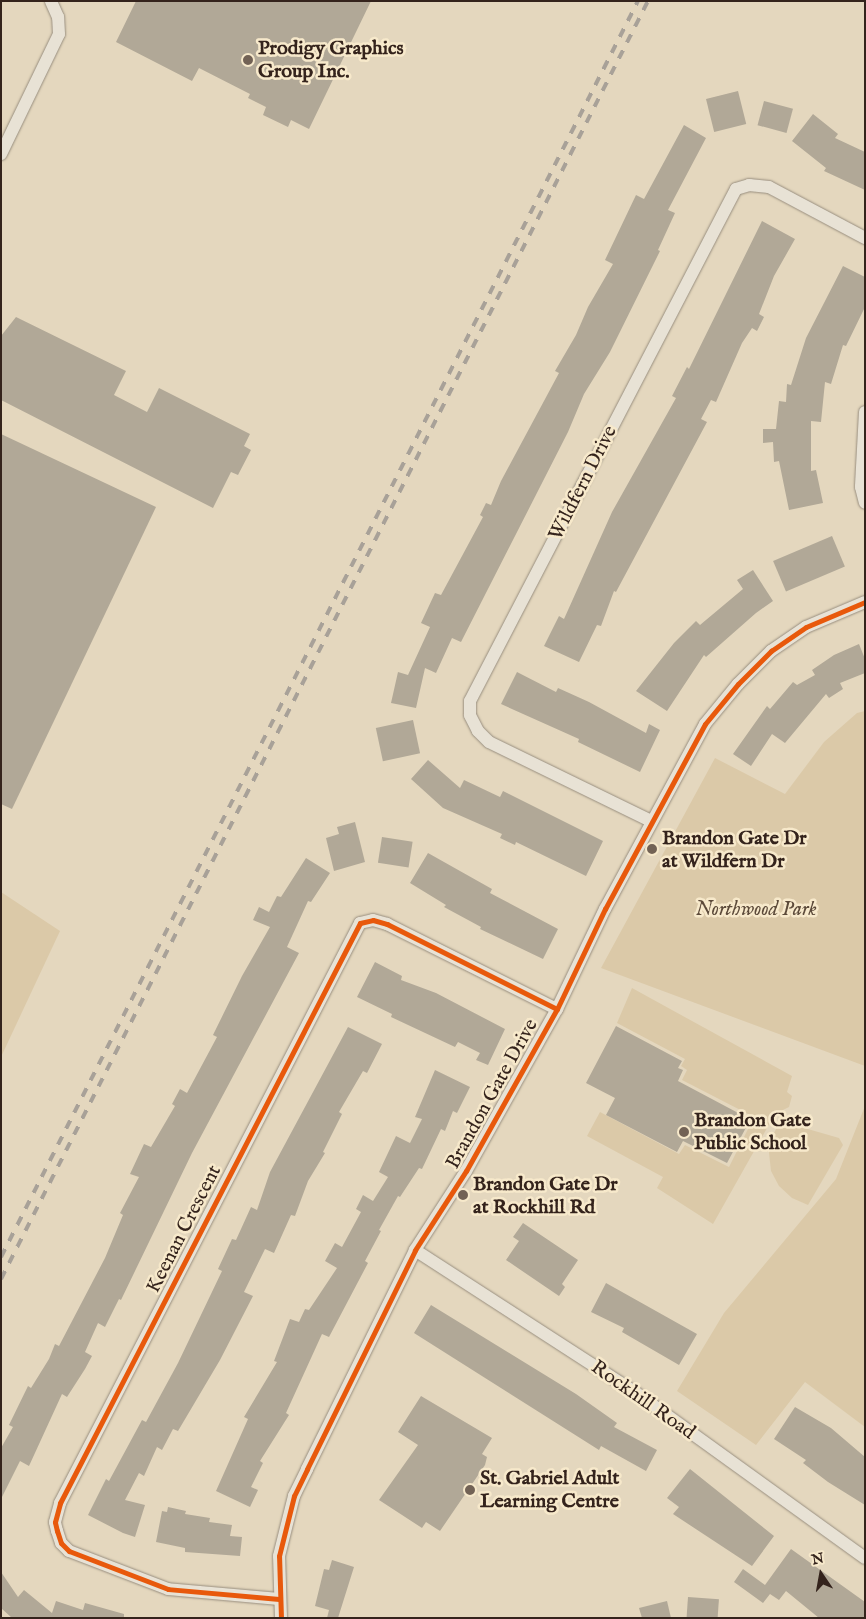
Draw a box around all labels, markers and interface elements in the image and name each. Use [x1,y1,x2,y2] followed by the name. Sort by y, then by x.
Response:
[258,36,404,83] place label: Prodigy Graphics Group Inc.
[242,54,254,66] marker: Prodigy Graphics Group Inc.
[544,422,622,544] street label: Wildfern Drive
[662,826,807,873] place label: Brandon Gate Dr at Wildfern Dr
[646,843,658,855] marker: Brandon Gate Dr at Wildfern Dr
[695,897,817,921] park label: Northwood Park
[441,1015,543,1173] street label: Brandon Gate Drive
[694,1108,811,1155] place label: Brandon Gate Public School
[678,1126,690,1138] marker: Brandon Gate Public School
[141,1161,227,1297] street label: Keenan Crescent
[473,1172,618,1219] place label: Brandon Gate Dr at Rockhill Rd
[457,1189,469,1201] marker: Brandon Gate Dr at Rockhill Rd
[586,1355,700,1445] street label: Rockhill Road
[480,1466,619,1513] place label: St. Gabriel Adult Learning Centre
[464,1484,476,1496] marker: St. Gabriel Adult Learning Centre
[796,1549,846,1599] north arrow
[810,1549,826,1569] text: N

